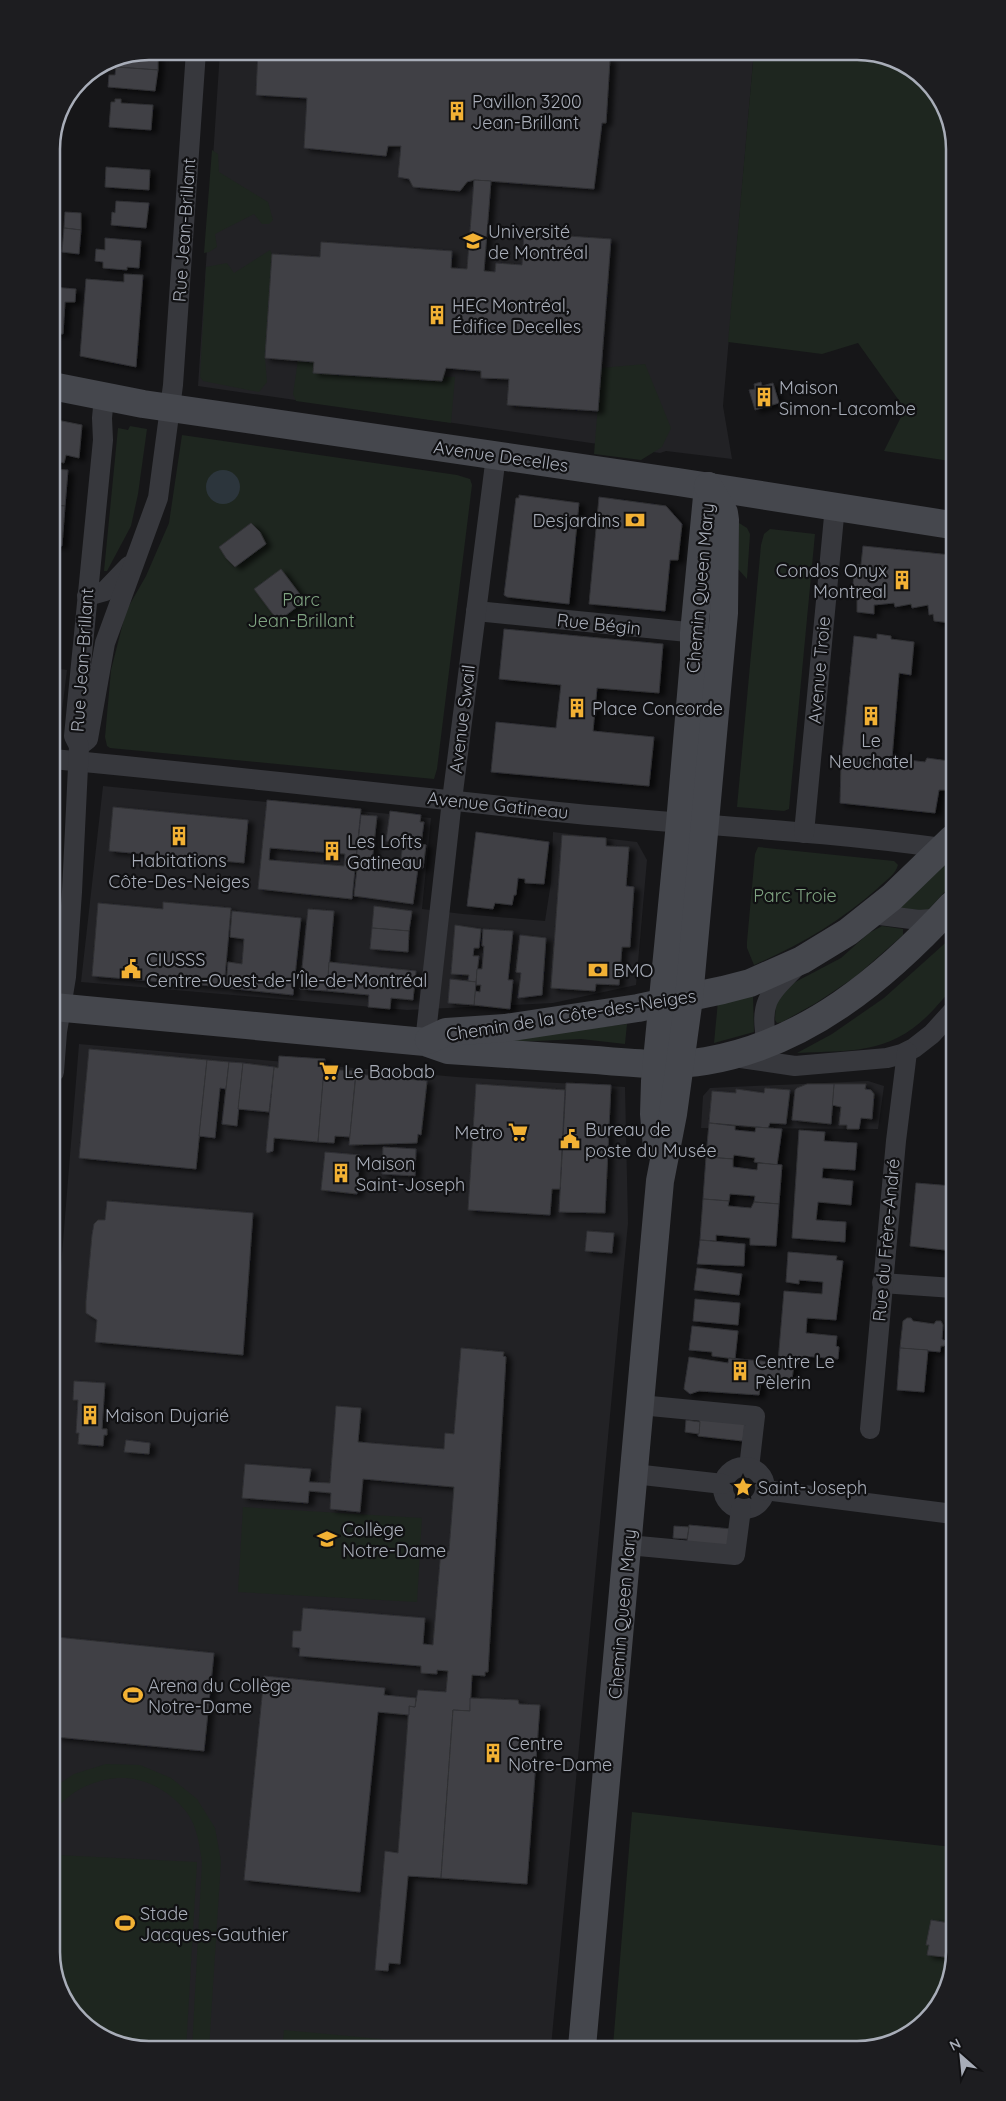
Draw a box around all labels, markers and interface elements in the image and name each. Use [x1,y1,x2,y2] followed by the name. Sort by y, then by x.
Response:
[472,90,582,134] place label: Pavillon 3200 Jean-Brillant
[446,100,468,122] building icon: Pavillon 3200 Jean-Brillant
[167,157,201,303] street label: Rue Jean-Brillant
[488,220,588,264] place label: Université de Montréal
[462,230,484,252] school or university icon: Université de Montréal
[452,294,581,338] place label: HEC Montréal, Édifice Decelles
[426,304,448,326] building icon: HEC Montréal, Édifice Decelles
[779,376,916,420] place label: Maison Simon-Lacombe
[753,386,775,408] building icon: Maison Simon-Lacombe
[432,435,570,477] street label: Avenue Decelles
[681,502,719,674] street label: Chemin Queen Mary
[532,509,620,532] place label: Desjardins
[624,509,646,531] bank icon: Desjardins
[776,559,887,603] place label: Condos Onyx Montreal
[891,569,913,591] building icon: Condos Onyx Montreal
[65,587,99,733] street label: Rue Jean-Brillant
[247,588,355,632] park label: Parc Jean-Brillant
[556,608,642,640] street label: Rue Bégin
[803,615,835,725] street label: Avenue Troie
[444,663,480,775] street label: Avenue Swail
[566,697,588,719] building icon: Place Concorde
[592,697,723,720] place label: Place Concorde
[860,705,882,727] building icon: Le Neuchatel
[829,729,913,773] place label: Le Neuchatel
[426,786,570,824] street label: Avenue Gatineau
[168,825,190,847] building icon: Habitations Côte-Des-Neiges
[347,830,422,874] place label: Les Lofts Gatineau
[321,840,343,862] building icon: Les Lofts Gatineau
[108,849,250,893] place label: Habitations Côte-Des-Neiges
[753,884,837,907] park label: Parc Troie
[146,948,427,992] place label: CIUSSS Centre-Ouest-de-l'Île-de-Montréal
[120,958,142,980] public building icon: CIUSSS Centre-Ouest-de-l'Île-de-Montréal
[587,959,609,981] bank icon: BMO
[613,959,653,982] place label: BMO
[444,984,698,1046] street label: Chemin de la Côte-des-Neiges
[318,1060,340,1082] supermarket icon: Le Baobab
[344,1060,435,1083] place label: Le Baobab
[585,1118,717,1162] place label: Bureau de poste du Musée
[454,1121,503,1144] place label: Metro
[507,1121,529,1143] supermarket icon: Metro
[559,1128,581,1150] public building icon: Bureau de poste du Musée
[356,1152,465,1196] place label: Maison Saint-Joseph
[867,1157,905,1323] street label: Rue du Frère-André
[330,1162,352,1184] building icon: Maison Saint-Joseph
[755,1350,835,1394] place label: Centre Le Pèlerin
[729,1360,751,1382] building icon: Centre Le Pèlerin
[79,1404,101,1426] building icon: Maison Dujarié
[105,1404,229,1427] place label: Maison Dujarié
[732,1476,754,1498] place icon: Saint-Joseph
[758,1476,867,1499] place label: Saint-Joseph
[342,1518,446,1562] place label: Collège Notre-Dame
[316,1528,338,1550] school or university icon: Collège Notre-Dame
[603,1528,641,1700] street label: Chemin Queen Mary
[148,1674,291,1718] place label: Arena du Collège Notre-Dame
[122,1684,144,1706] sports icon: Arena du Collège Notre-Dame
[508,1732,612,1776] place label: Centre Notre-Dame
[482,1742,504,1764] building icon: Centre Notre-Dame
[140,1902,288,1946] place label: Stade Jacques-Gauthier
[114,1912,136,1934] sports icon: Stade Jacques-Gauthier
[936,2031,986,2081] north arrow
[946,2034,964,2055] text: N

